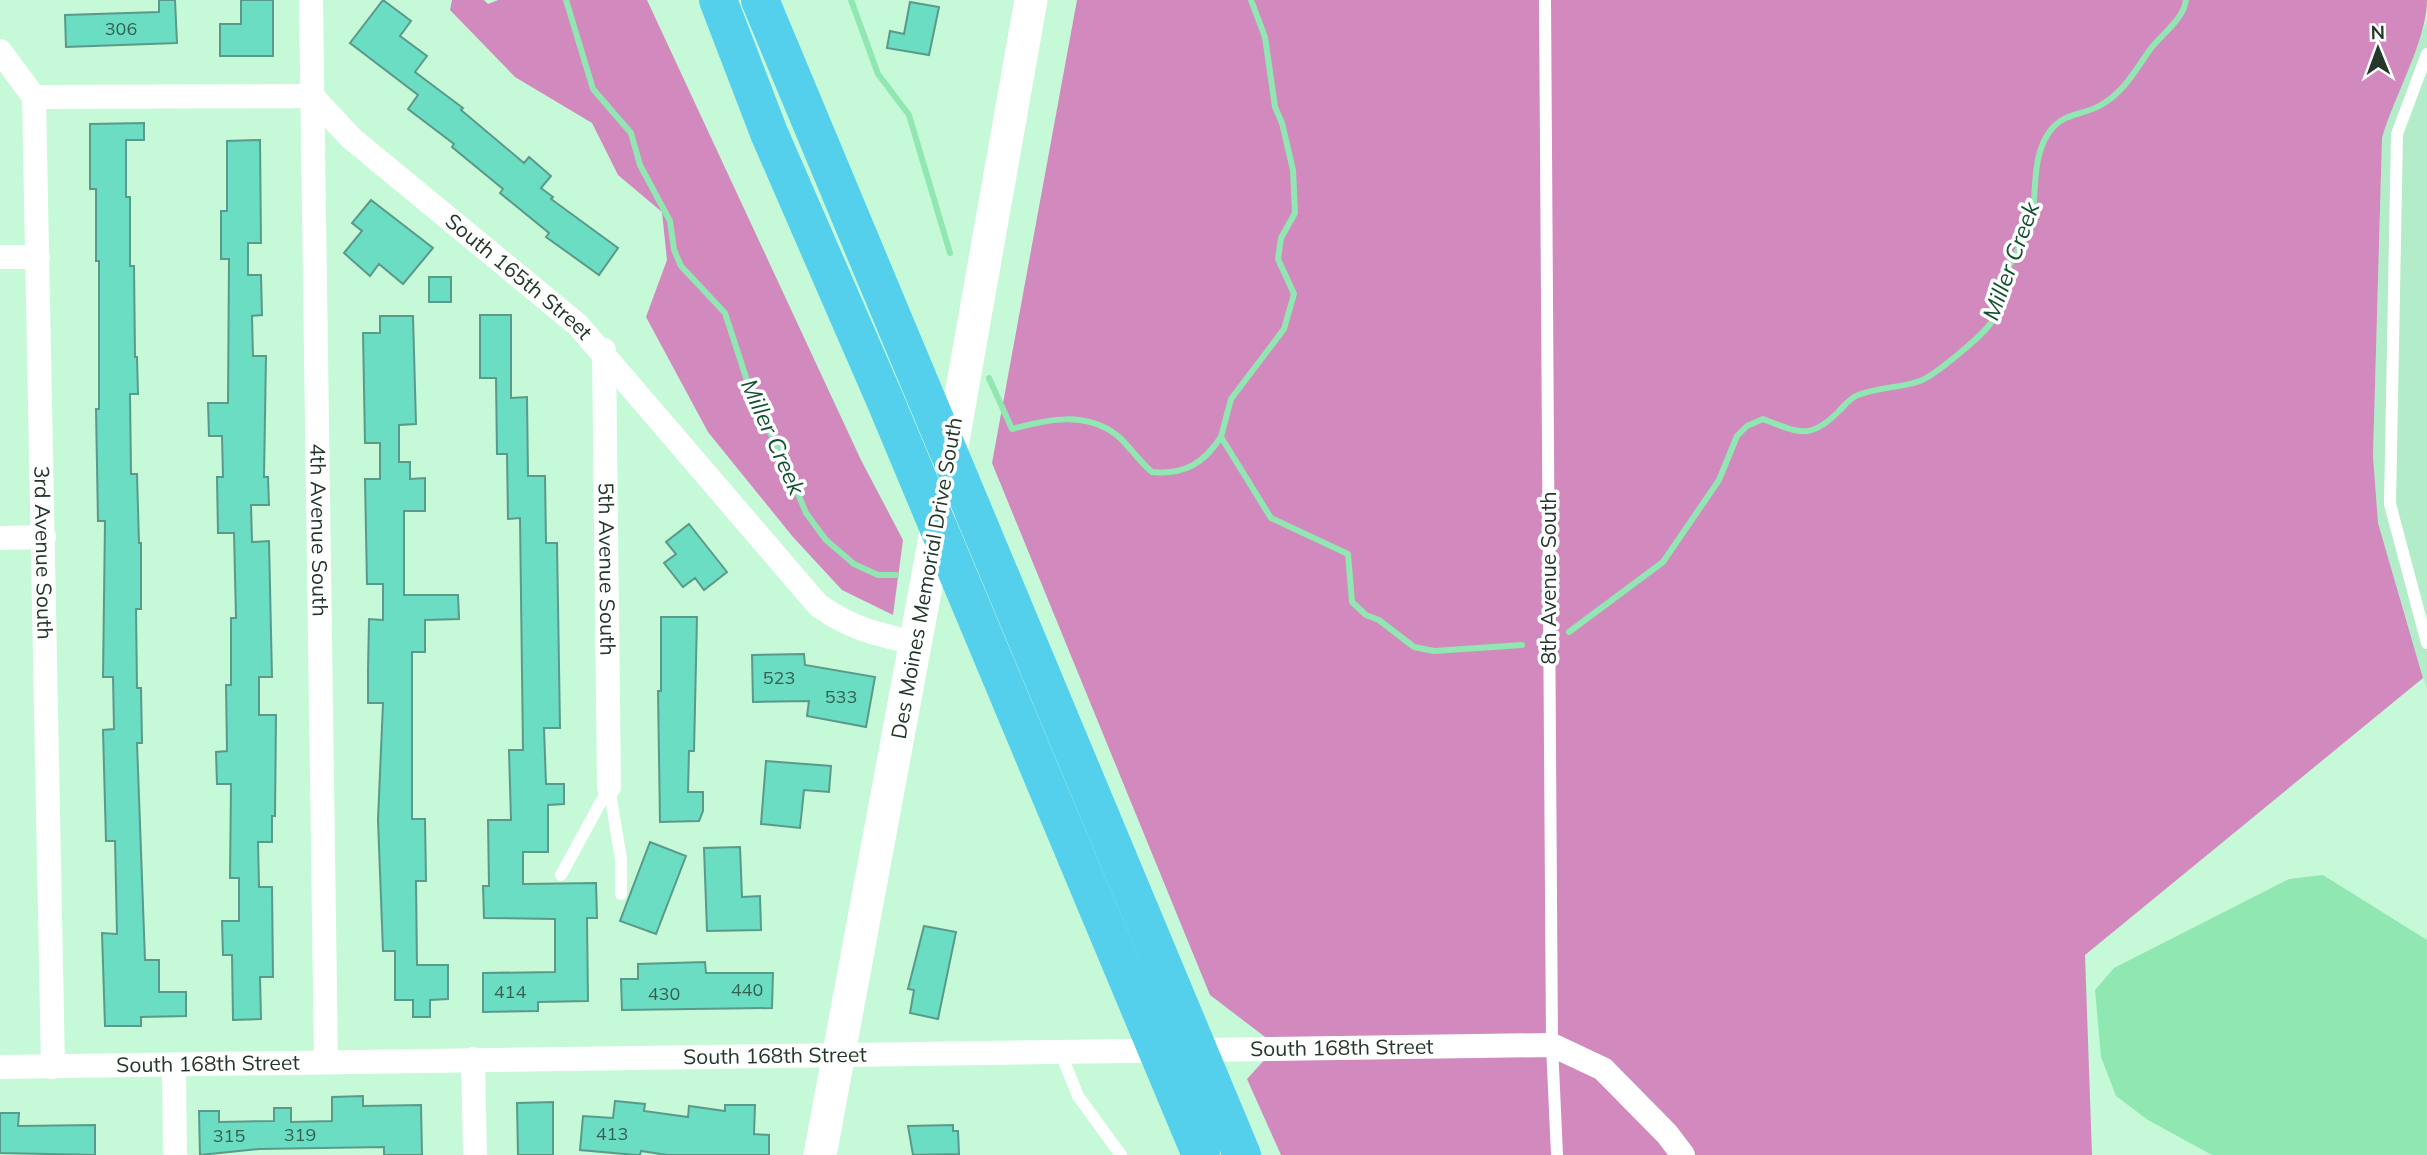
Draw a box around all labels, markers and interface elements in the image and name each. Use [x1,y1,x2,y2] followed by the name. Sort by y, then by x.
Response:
[2343,14,2413,84] north arrow
[105,17,137,40] house number: 306
[2370,20,2385,44] text: N
[1976,197,2046,324] water label: Miller Creek
[441,207,599,344] street label: South 165th Street
[735,374,812,500] water label: Miller Creek
[885,415,967,741] street label: Des Moines Memorial Drive South
[305,443,334,617] street label: 4th Avenue South
[29,466,59,640] street label: 3rd Avenue South
[594,482,621,656] street label: 5th Avenue South
[1535,491,1561,665] street label: 8th Avenue South
[763,666,795,689] house number: 523
[825,685,857,708] house number: 533
[731,978,763,1001] house number: 440
[494,980,526,1003] house number: 414
[648,982,680,1005] house number: 430
[1250,1033,1434,1061] street label: South 168th Street
[683,1041,867,1069] street label: South 168th Street
[116,1049,300,1077] street label: South 168th Street
[596,1122,628,1145] house number: 413
[284,1123,316,1146] house number: 319
[213,1124,245,1147] house number: 315

